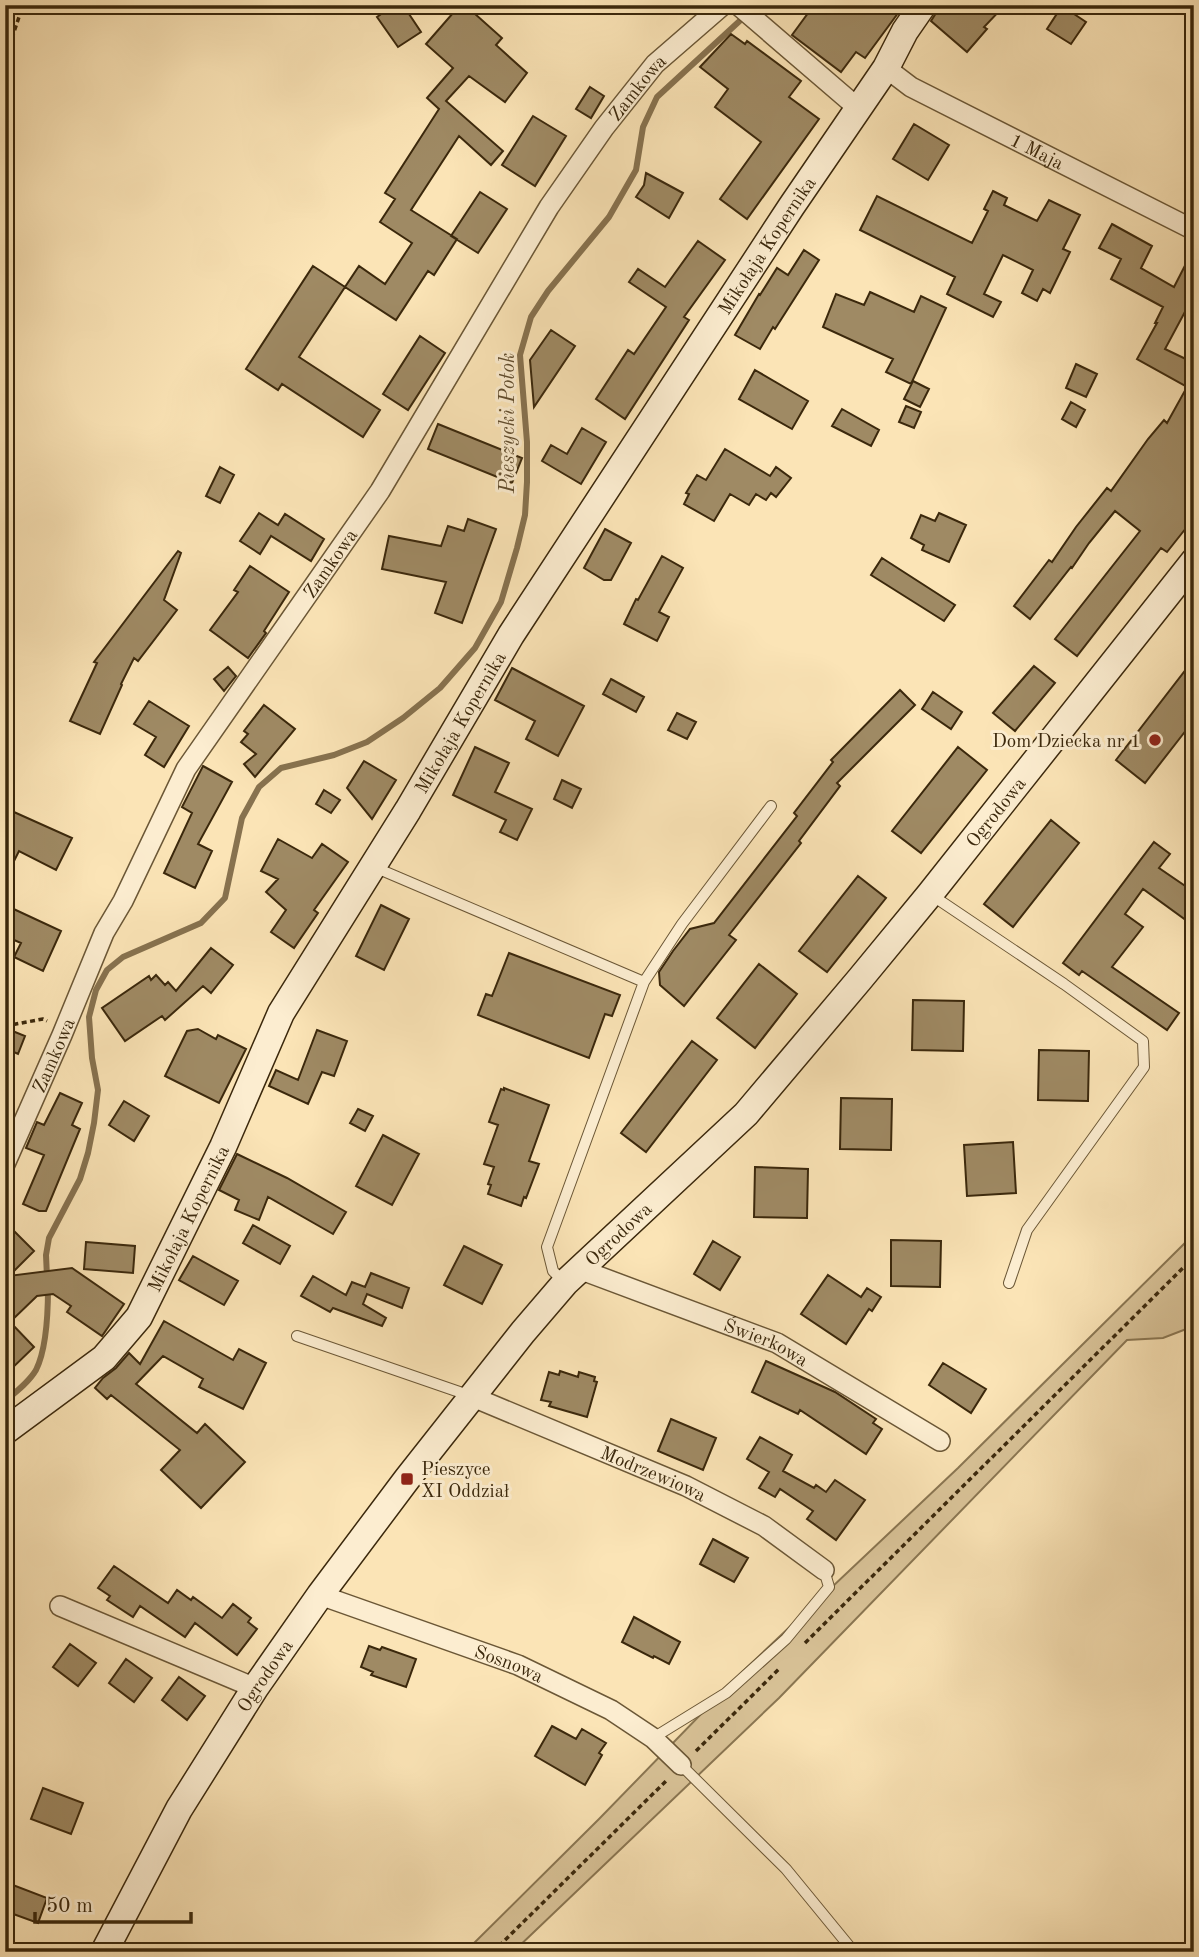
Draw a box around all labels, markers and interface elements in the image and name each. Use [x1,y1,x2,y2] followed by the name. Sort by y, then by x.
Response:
[606,52,671,126] street label: Zamkowa
[1006,132,1067,175] street label: 1 Maja
[716,174,821,319] street label: Mikołaja Kopernika
[498,353,519,494] water label: Pieszycki Potok
[301,526,363,602] street label: Zamkowa
[413,649,511,797] street label: Mikołaja Kopernika
[1147,732,1163,748] marker: Dom Dziecka nr 1
[992,733,1141,752] place label: Dom Dziecka nr 1
[964,774,1031,852] street label: Ogrodowa
[31,1015,80,1096] street label: Zamkowa
[146,1143,234,1296] street label: Mikołaja Kopernika
[583,1200,657,1271] street label: Ogrodowa
[721,1312,811,1372] street label: Świerkowa
[597,1444,709,1507] street label: Modrzewiowa
[421,1461,510,1502] place label: Pieszyce XI Oddział
[399,1471,415,1487] marker: Pieszyce XI Oddział
[235,1636,298,1716] street label: Ogrodowa
[471,1643,546,1688] street label: Sosnowa
[35,1880,191,1924] scale bar
[46,1896,93,1917] text: 50 m

